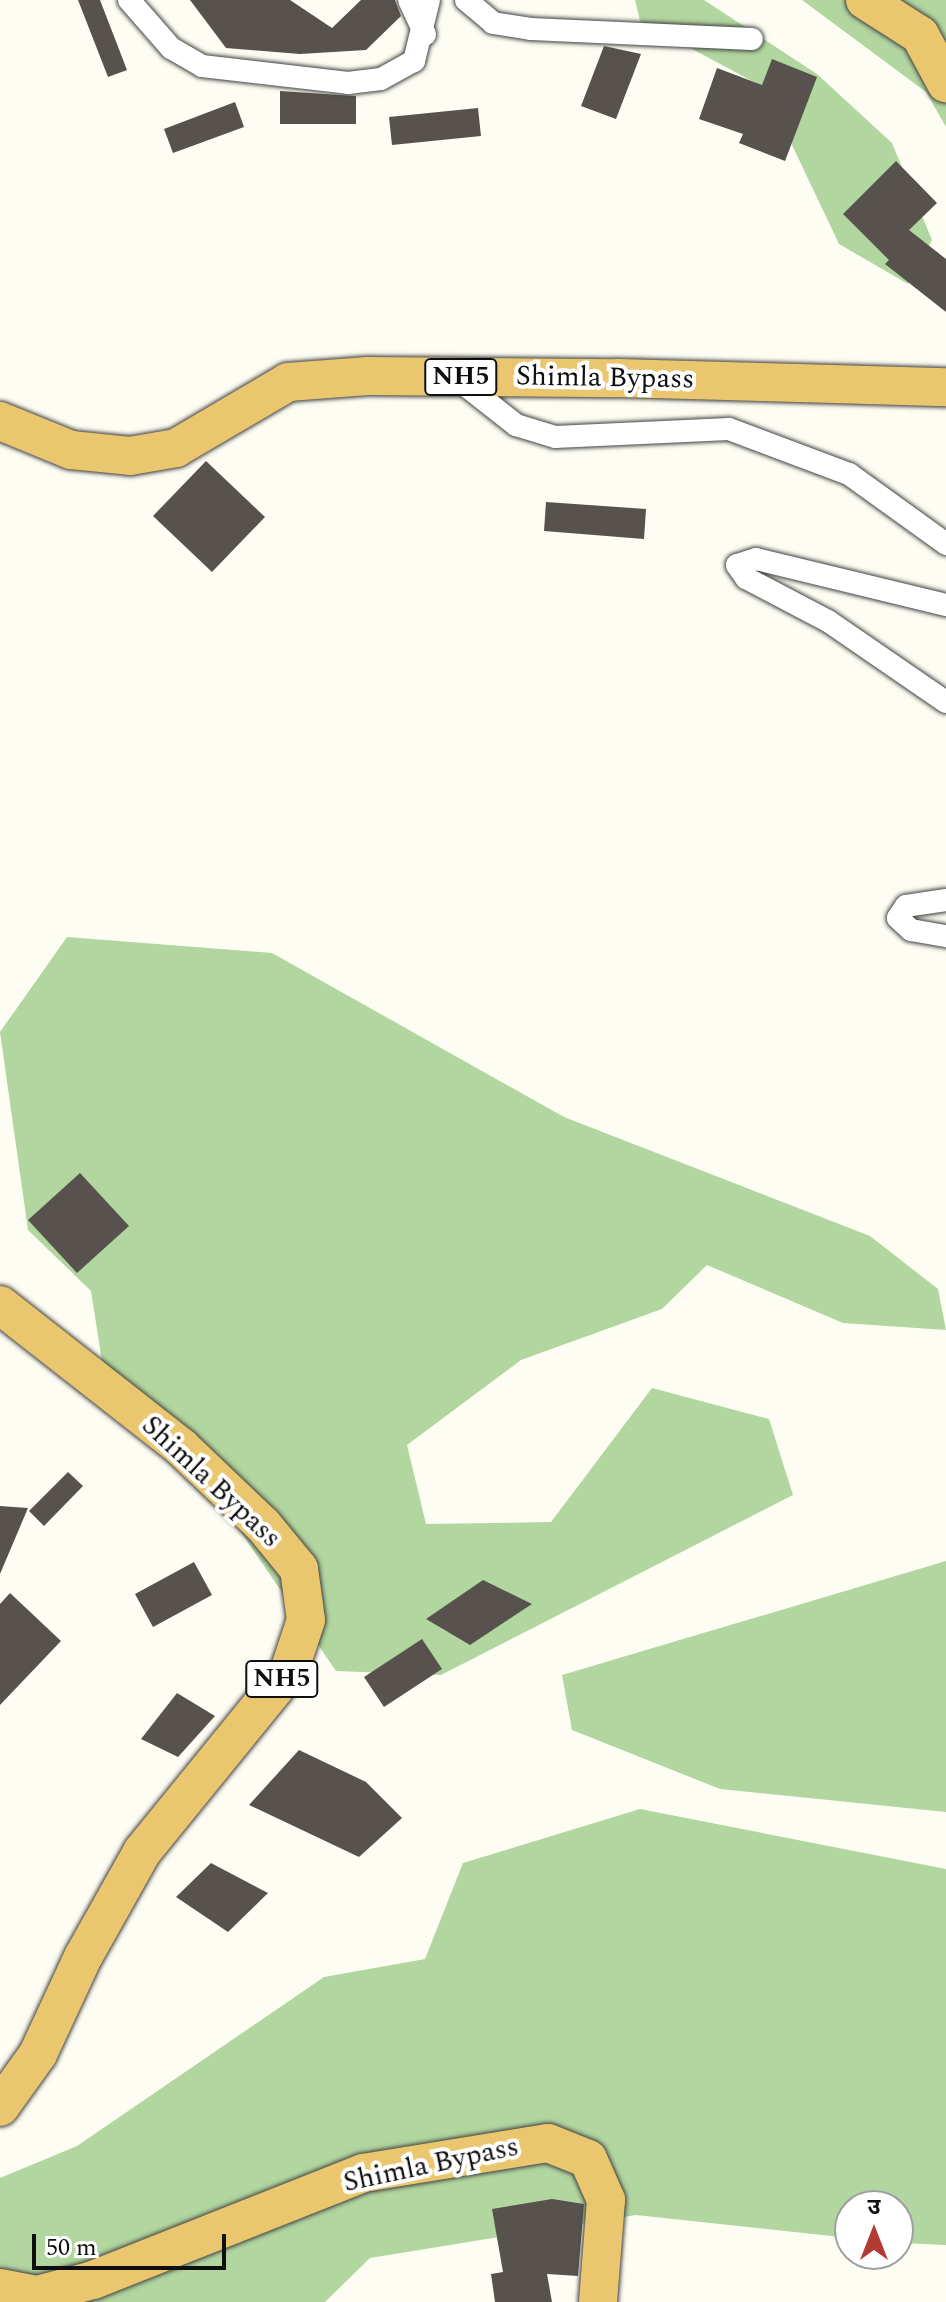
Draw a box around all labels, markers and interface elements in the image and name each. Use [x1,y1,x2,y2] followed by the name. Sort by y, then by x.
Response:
[423,355,499,399] road number: NH5
[516,360,694,396] street label: Shimla Bypass
[134,1409,288,1555] street label: Shimla Bypass
[244,1657,320,1701] road number: NH5
[340,2130,522,2200] street label: Shimla Bypass
[834,2190,914,2270] north arrow
[868,2191,880,2224] text: उ
[36,2218,230,2268] scale bar
[46,2230,97,2266] text: 50 m

